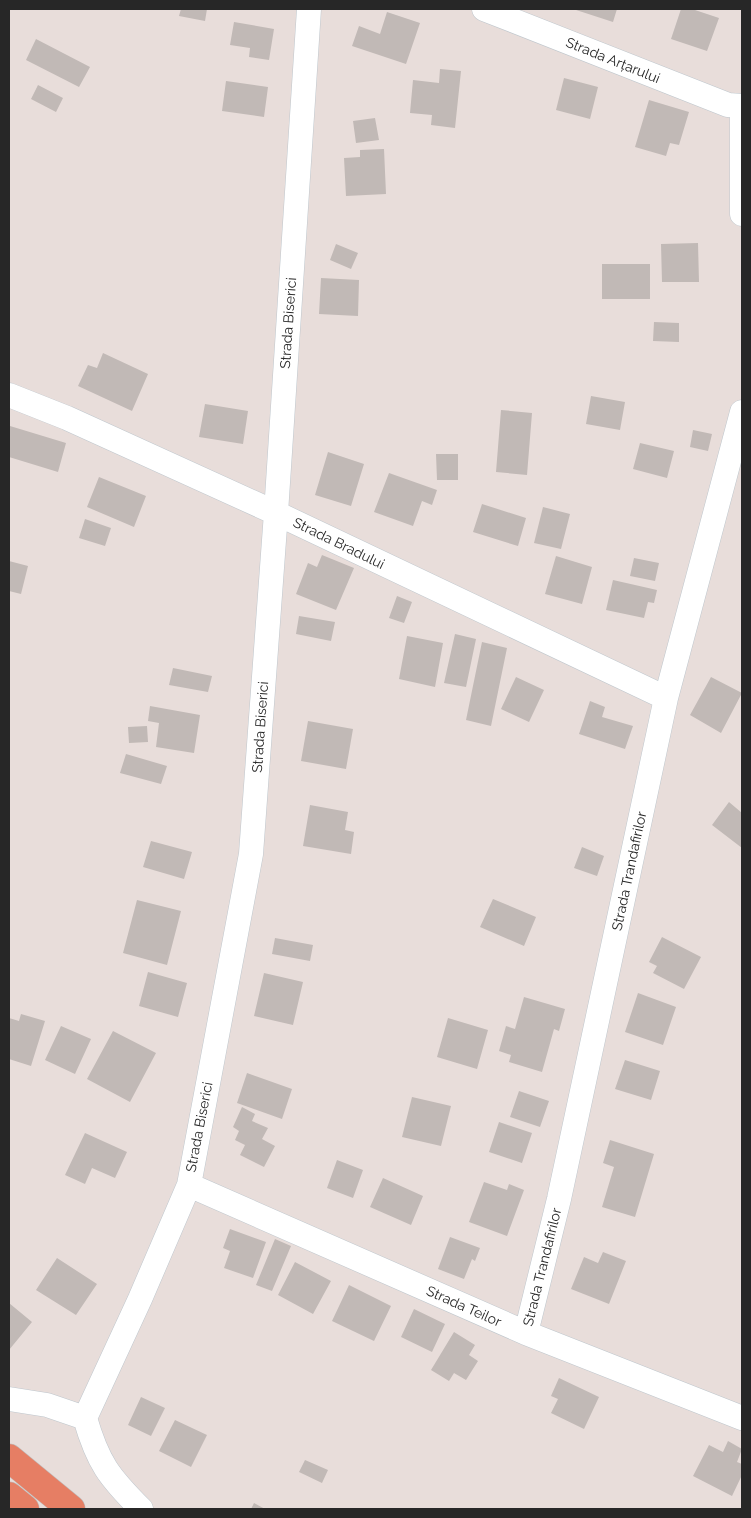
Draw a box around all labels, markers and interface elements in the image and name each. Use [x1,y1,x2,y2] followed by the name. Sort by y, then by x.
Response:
[564,34,662,86] street label: Strada Arțarului
[277,277,299,369] street label: Strada Biserici
[291,514,387,572] street label: Strada Bradului
[249,681,271,773] street label: Strada Biserici
[609,810,649,932] street label: Strada Trandafirilor
[182,1081,216,1173] street label: Strada Biserici
[520,1206,564,1328] street label: Strada Trandafirilor
[424,1282,504,1330] street label: Strada Teilor

